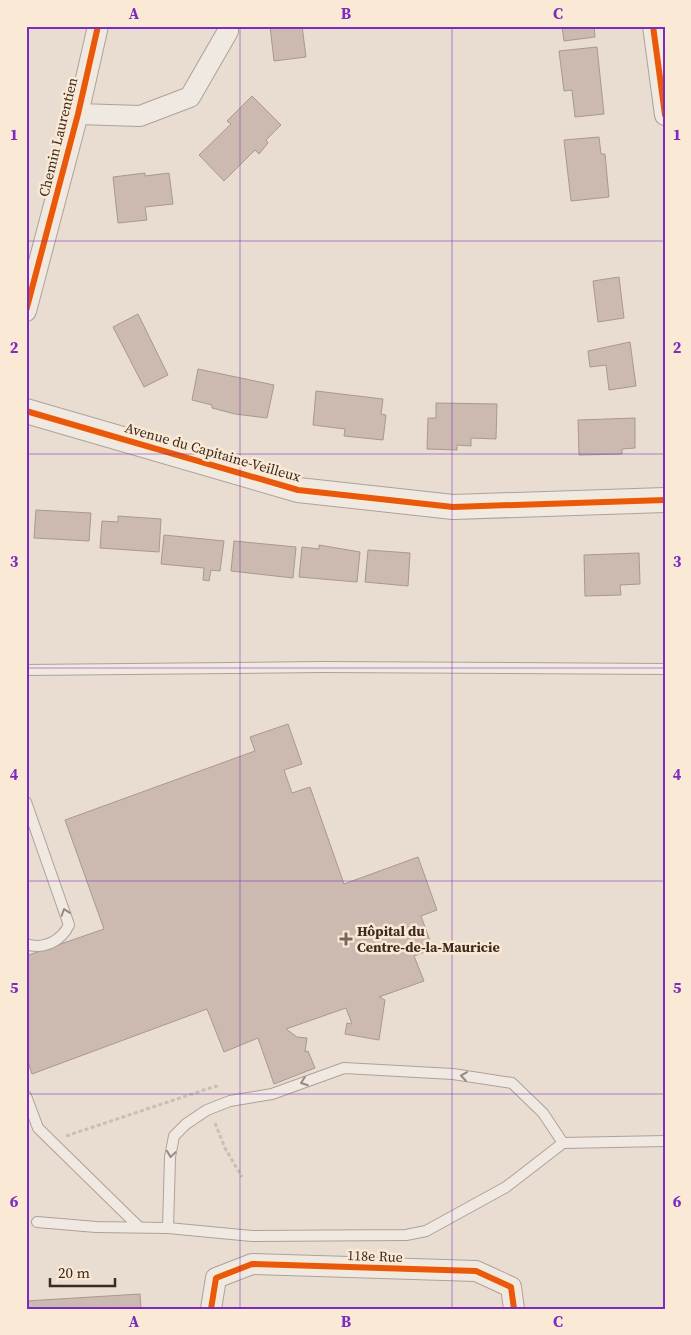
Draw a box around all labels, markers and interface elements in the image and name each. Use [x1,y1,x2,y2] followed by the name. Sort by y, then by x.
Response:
[129,2,140,24] text: A
[341,2,352,24] text: B
[553,2,563,24] text: C
[34,75,83,199] street label: Chemin Laurentien
[10,123,18,145] text: 1
[673,123,681,145] text: 1
[10,336,19,358] text: 2
[673,336,682,358] text: 2
[123,417,304,487] street label: Avenue du Capitaine-Veilleux
[10,550,19,572] text: 3
[673,550,682,572] text: 3
[10,763,19,785] text: 4
[673,763,682,785] text: 4
[61,908,71,916] one-way arrow
[357,921,500,957] place label: Hôpital du Centre-de-la-Mauricie
[339,932,353,946] marker: Hôpital du Centre-de-la-Mauricie
[10,976,19,998] text: 5
[673,976,682,998] text: 5
[460,1071,468,1082] one-way arrow
[301,1076,309,1086] one-way arrow
[166,1151,177,1159] one-way arrow
[10,1190,19,1212] text: 6
[673,1190,682,1212] text: 6
[347,1245,403,1267] street label: 118e Rue
[50,1255,115,1287] scale bar
[58,1262,90,1283] text: 20 m
[129,1310,140,1332] text: A
[341,1310,352,1332] text: B
[553,1310,563,1332] text: C

